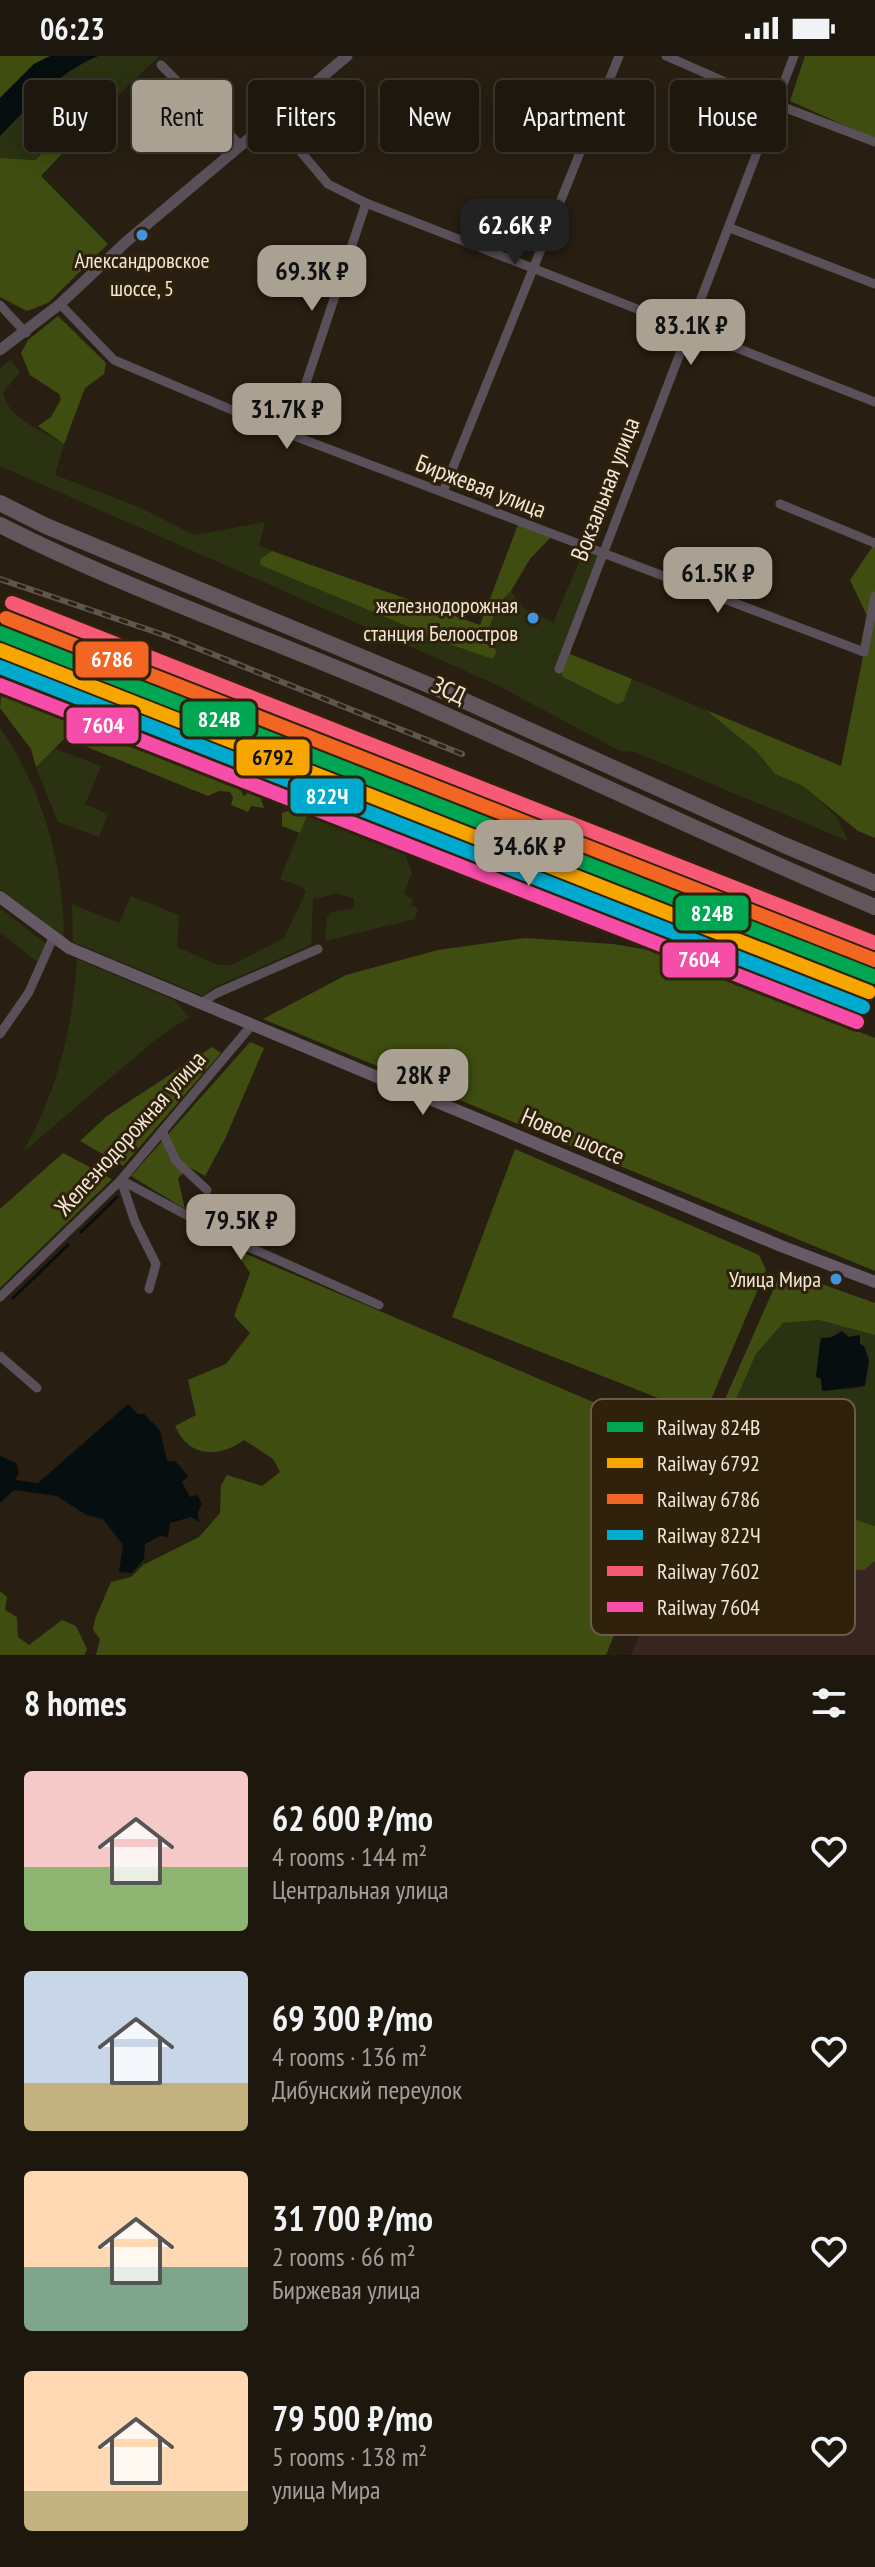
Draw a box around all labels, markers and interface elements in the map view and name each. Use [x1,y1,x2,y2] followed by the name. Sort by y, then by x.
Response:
[40,9,105,48] text: 06:23
[24,80,116,152] chip: Buy
[132,80,232,152] chip: Rent
[248,80,364,152] chip: Filters
[380,80,479,152] chip: New
[495,80,654,152] chip: Apartment
[670,80,786,152] chip: House
[441,199,589,267] pin: 62.6K ₽
[478,208,552,241] text: 62.6K ₽
[134,227,150,243] marker: Александровское шоссе, 5
[238,245,386,313] pin: 69.3K ₽
[74,246,210,302] place label: Александровское шоссе, 5
[275,254,349,287] text: 69.3K ₽
[617,299,765,367] pin: 83.1K ₽
[654,308,728,341] text: 83.1K ₽
[213,383,361,451] pin: 31.7K ₽
[250,392,324,425] text: 31.7K ₽
[563,413,647,565] street label: Вокзальная улица
[412,447,550,525] street label: Биржевая улица
[644,547,792,615] pin: 61.5K ₽
[681,556,755,589] text: 61.5K ₽
[363,591,518,647] place label: железнодорожная станция Белоостров
[525,610,541,626] marker: железнодорожная станция Белоостров
[74,640,150,679] line badge: 6786
[91,645,133,673] text: 6786
[427,669,471,711] street label: ЗСД
[181,700,257,738] line badge: 824В
[198,705,240,733] text: 824В
[65,706,140,745] line badge: 7604
[82,711,125,739] text: 7604
[235,738,311,777] line badge: 6792
[252,743,294,771] text: 6792
[289,777,365,815] line badge: 822Ч
[306,782,348,810] text: 822Ч
[455,820,603,888] pin: 34.6K ₽
[492,829,566,862] text: 34.6K ₽
[674,894,750,932] line badge: 824В
[691,899,733,927] text: 824В
[661,941,737,979] line badge: 7604
[678,945,721,973] text: 7604
[47,1044,212,1223] street label: Железнодорожная улица
[367,1049,479,1117] pin: 28K ₽
[395,1058,451,1091] text: 28K ₽
[517,1100,629,1172] street label: Новое шоссе
[167,1194,315,1262] pin: 79.5K ₽
[204,1203,278,1236] text: 79.5K ₽
[729,1265,821,1293] place label: Улица Мира
[828,1271,844,1287] marker: Улица Мира
[591,1399,855,1635] legend
[657,1413,760,1441] text: Railway 824В
[657,1449,760,1477] text: Railway 6792
[657,1485,760,1513] text: Railway 6786
[657,1521,761,1549] text: Railway 822Ч
[657,1557,760,1585] text: Railway 7602
[657,1593,760,1621] text: Railway 7604
[24,1681,127,1725] text: 8 homes
[807,1681,851,1725] icon: filters
[272,1796,433,1840] text: 62 600 ₽/mo
[88,1803,184,1899] icon: home
[807,1829,851,1873] icon: heart
[272,1840,427,1873] text: 4 rooms · 144 m²
[272,1873,449,1906] text: Центральная улица
[272,1996,433,2040] text: 69 300 ₽/mo
[88,2003,184,2099] icon: home
[807,2029,851,2073] icon: heart
[272,2040,427,2073] text: 4 rooms · 136 m²
[272,2073,462,2106] text: Дибунский переулок
[272,2196,433,2240] text: 31 700 ₽/mo
[88,2203,184,2299] icon: home
[807,2229,851,2273] icon: heart
[272,2240,416,2273] text: 2 rooms · 66 m²
[272,2273,420,2306] text: Биржевая улица
[272,2396,433,2440] text: 79 500 ₽/mo
[88,2403,184,2499] icon: home
[807,2429,851,2473] icon: heart
[272,2440,427,2473] text: 5 rooms · 138 m²
[272,2473,381,2506] text: улица Мира

